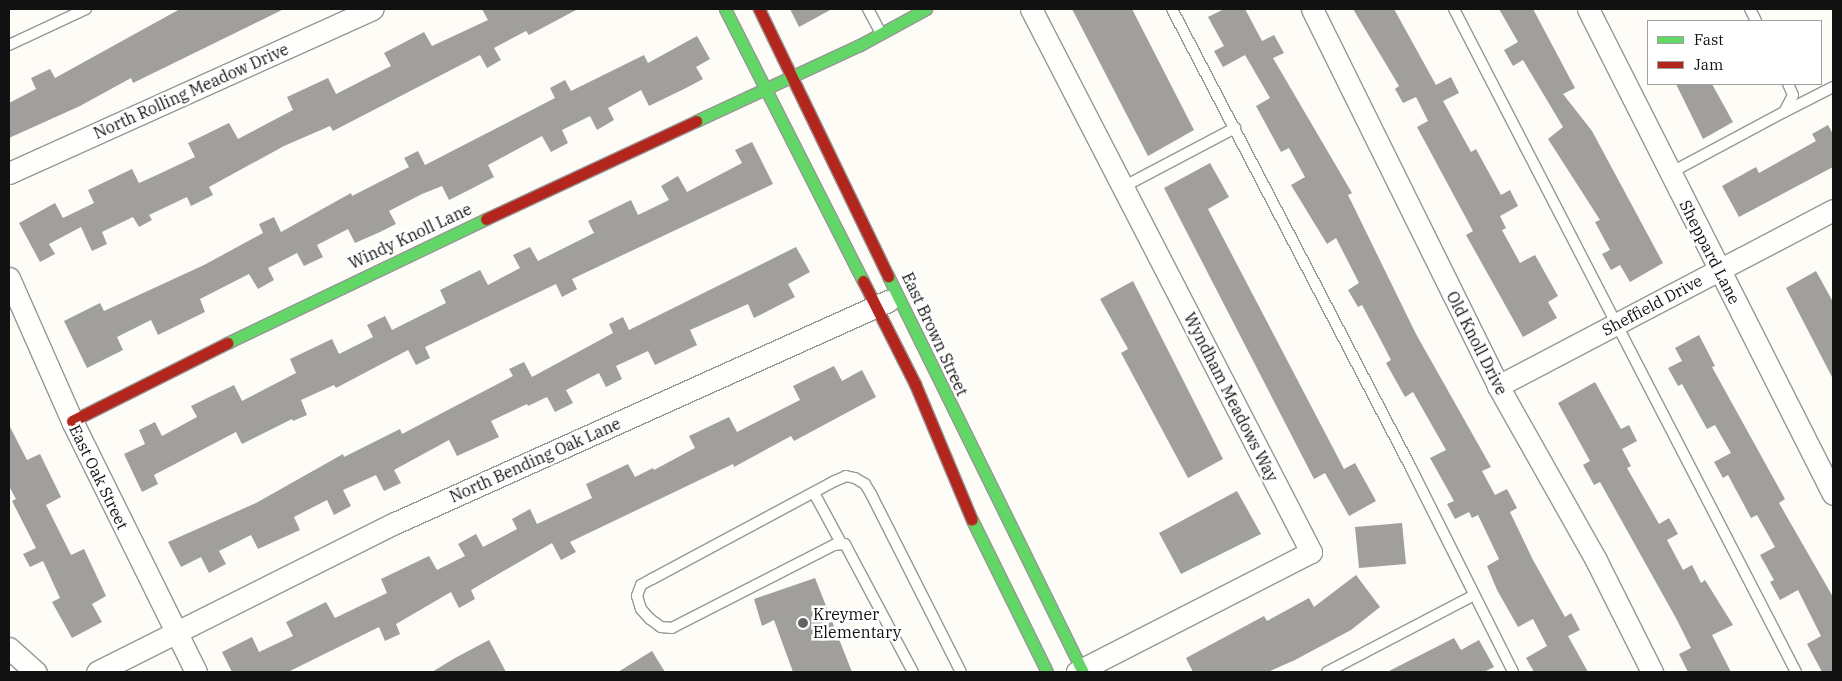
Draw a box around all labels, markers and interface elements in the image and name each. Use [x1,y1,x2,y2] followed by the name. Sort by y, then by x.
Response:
[1647,20,1822,85] legend
[1694,30,1724,49] text: Fast
[91,39,291,143] street label: North Rolling Meadow Drive
[1694,55,1723,74] text: Jam
[1676,197,1744,307] street label: Sheppard Lane
[346,199,474,273] street label: Windy Knoll Lane
[898,269,972,399] street label: East Brown Street
[1599,271,1705,339] street label: Sheffield Drive
[1443,288,1511,398] street label: Old Knoll Drive
[1180,309,1282,485] street label: Wyndham Meadows Way
[447,414,623,506] street label: North Bending Oak Lane
[65,421,133,533] street label: East Oak Street
[813,604,901,642] place label: Kreymer Elementary
[797,617,809,629] marker: Kreymer Elementary

